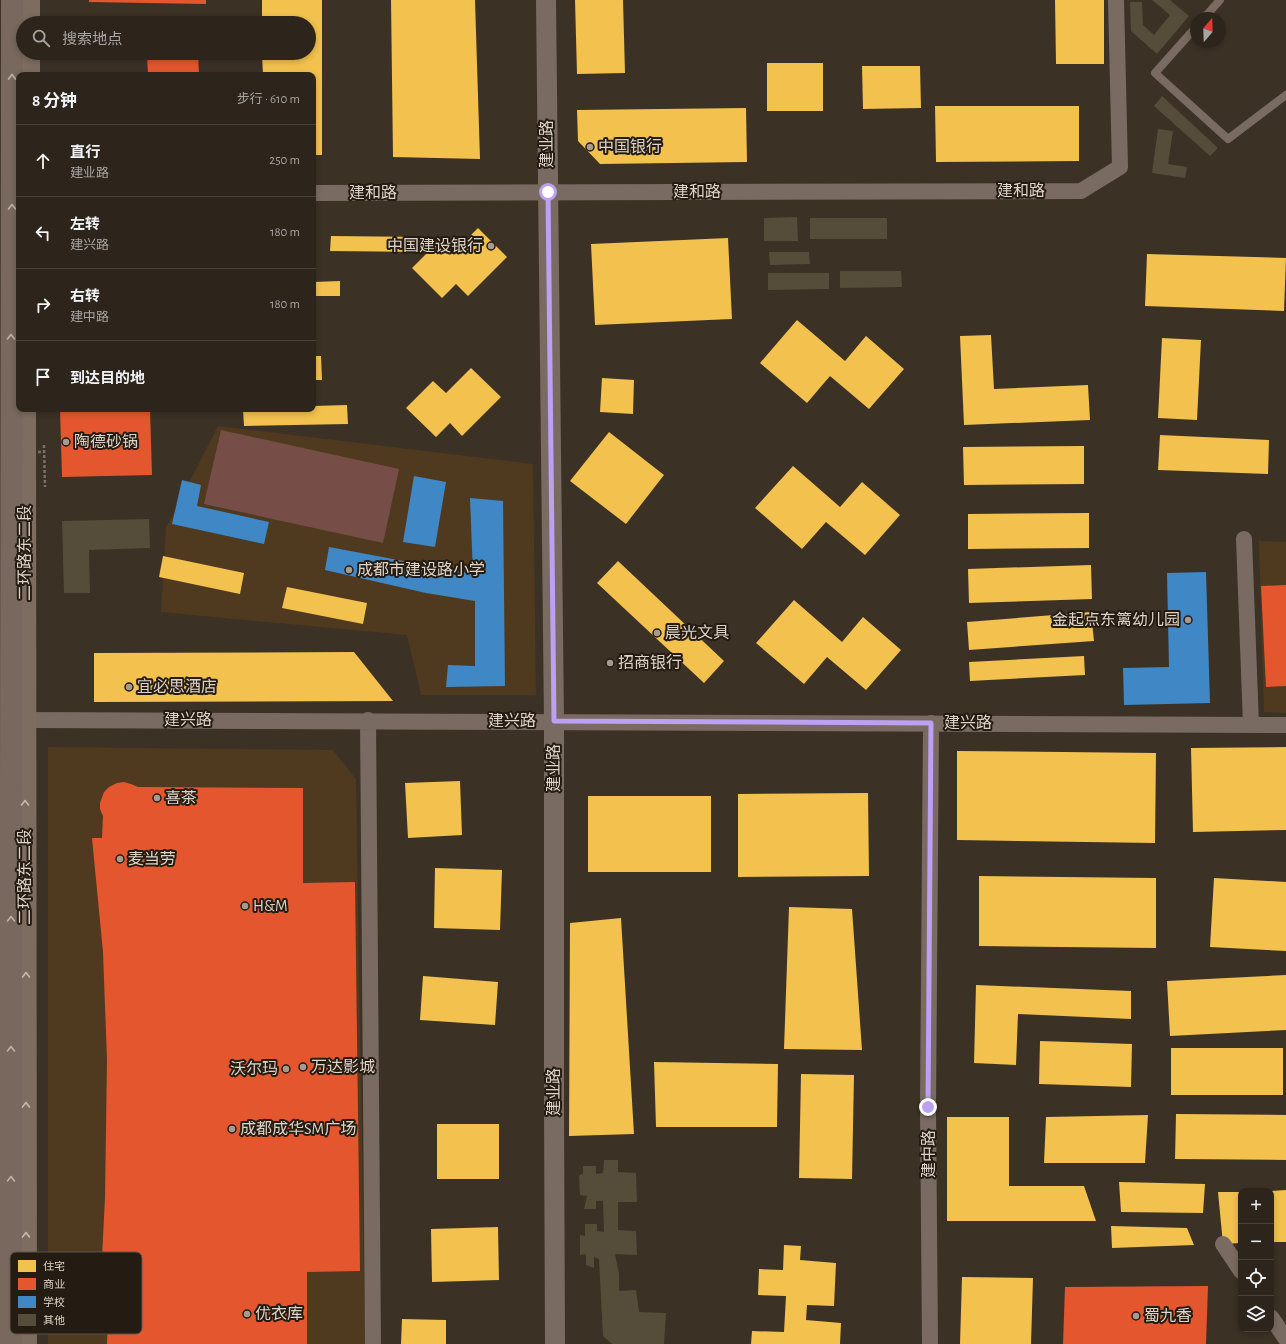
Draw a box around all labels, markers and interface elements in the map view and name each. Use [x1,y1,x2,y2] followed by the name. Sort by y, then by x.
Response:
[1190,12,1226,48] north arrow
[16,16,316,60] search box
[30,27,52,49] icon: search
[62,32,122,47] text: 搜索地点
[8,74,16,80] one-way arrow
[32,92,77,109] text: 8 分钟
[237,93,300,106] text: 步行 · 610 m
[538,120,555,168] street label: 建业路
[598,138,662,155] place label: 中国银行
[585,142,595,152] marker: 中国银行
[70,145,100,160] text: 直行
[32,150,54,172] icon: ahead
[269,154,300,167] text: 250 m
[70,167,109,180] text: 建业路
[997,182,1045,199] street label: 建和路
[539,183,557,201] route start
[673,183,721,200] street label: 建和路
[349,184,397,201] street label: 建和路
[8,204,16,210] one-way arrow
[70,217,100,232] text: 左转
[32,222,54,244] icon: left
[270,226,300,239] text: 180 m
[387,237,483,254] place label: 中国建设银行
[70,239,109,252] text: 建兴路
[486,241,496,251] marker: 中国建设银行
[70,289,100,304] text: 右转
[32,294,54,316] icon: right
[270,298,300,311] text: 180 m
[70,311,109,324] text: 建中路
[7,334,15,340] one-way arrow
[32,366,54,388] icon: arrive
[70,371,145,386] text: 到达目的地
[74,433,138,450] place label: 陶德砂锅
[61,437,71,447] marker: 陶德砂锅
[16,505,33,601] street label: 二环路东二段
[357,561,485,578] place label: 成都市建设路小学
[344,565,354,575] marker: 成都市建设路小学
[1052,611,1180,628] place label: 金起点东篱幼儿园
[1183,615,1193,625] marker: 金起点东篱幼儿园
[665,624,729,641] place label: 晨光文具
[652,628,662,638] marker: 晨光文具
[618,654,682,671] place label: 招商银行
[605,658,615,668] marker: 招商银行
[137,678,217,695] place label: 宜必思酒店
[124,682,134,692] marker: 宜必思酒店
[164,711,212,728] street label: 建兴路
[488,712,536,729] street label: 建兴路
[944,714,992,731] street label: 建兴路
[545,744,562,792] street label: 建业路
[165,790,197,806] place label: 喜茶
[152,793,162,803] marker: 喜茶
[21,800,29,806] one-way arrow
[16,829,33,925] street label: 二环路东二段
[128,851,176,867] place label: 麦当劳
[115,854,125,864] marker: 麦当劳
[253,898,288,914] place label: H&M
[240,901,250,911] marker: H&M
[7,916,15,922] one-way arrow
[22,972,30,978] one-way arrow
[7,1046,15,1052] one-way arrow
[311,1058,375,1075] place label: 万达影城
[230,1060,278,1077] place label: 沃尔玛
[298,1062,308,1072] marker: 万达影城
[281,1064,291,1074] marker: 沃尔玛
[545,1068,562,1116] street label: 建业路
[919,1098,937,1116] route end
[22,1102,30,1108] one-way arrow
[240,1120,356,1137] place label: 成都成华SM广场
[227,1124,237,1134] marker: 成都成华SM广场
[920,1130,937,1178] street label: 建中路
[7,1176,15,1182] one-way arrow
[1238,1188,1274,1332] map controls
[1238,1188,1274,1224] button: +
[1238,1224,1274,1260] button: −
[22,1232,30,1238] one-way arrow
[10,1252,142,1334] legend
[43,1260,65,1272] text: 住宅
[1238,1260,1274,1296] button: locate
[43,1278,65,1290] text: 商业
[43,1296,65,1308] text: 学校
[1238,1296,1274,1332] button: layers
[255,1305,303,1322] place label: 优衣库
[1144,1307,1192,1324] place label: 蜀九香
[242,1309,252,1319] marker: 优衣库
[1131,1311,1141,1321] marker: 蜀九香
[43,1315,65,1326] text: 其他

